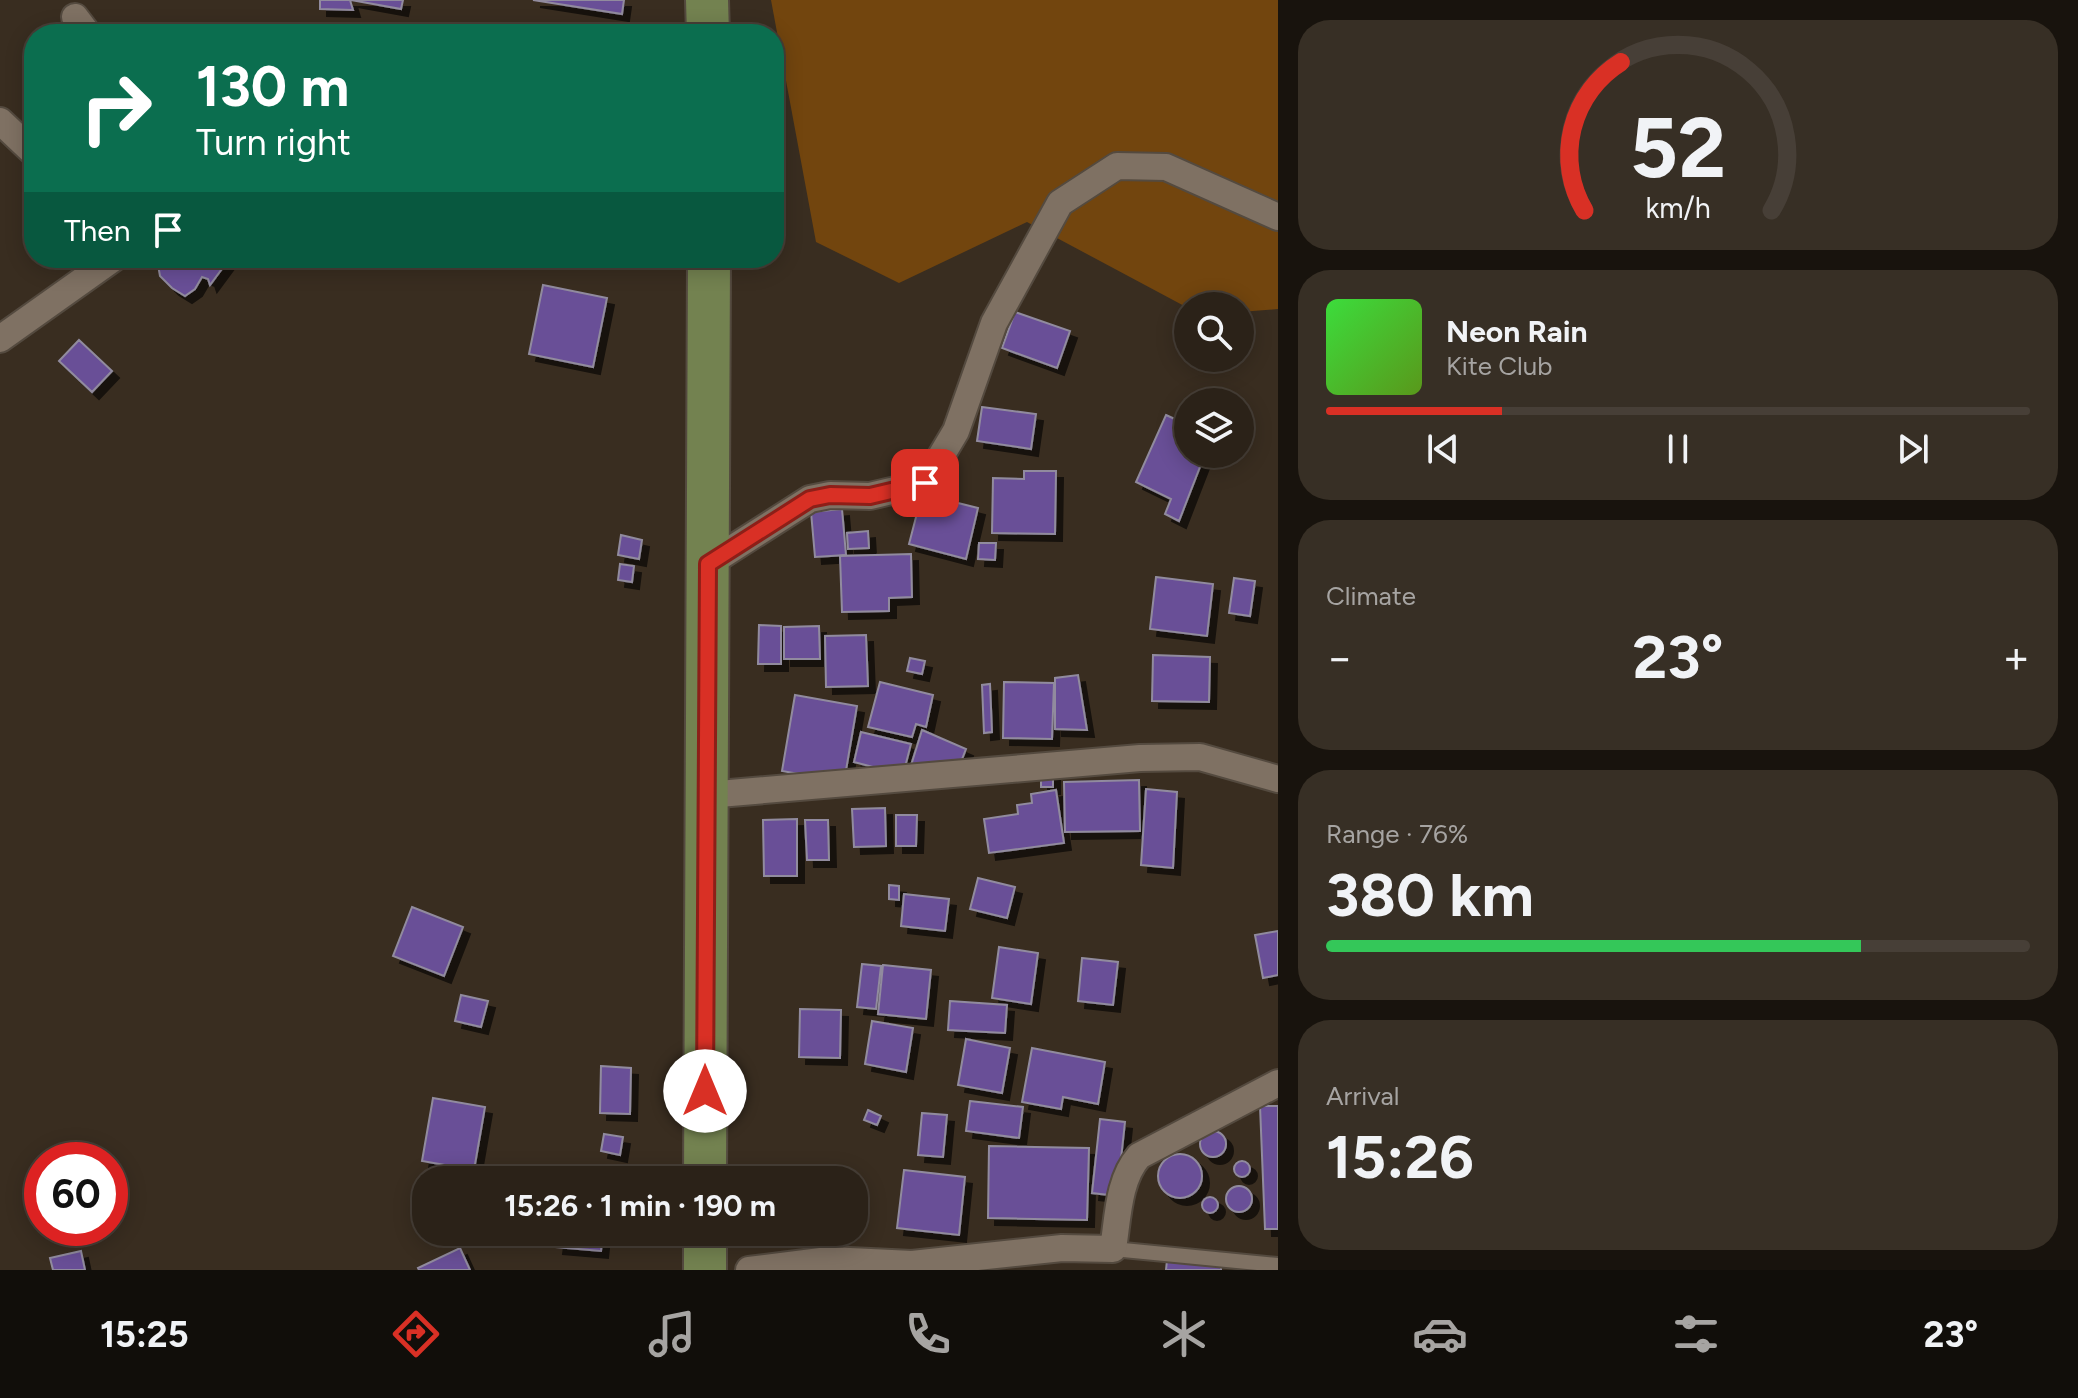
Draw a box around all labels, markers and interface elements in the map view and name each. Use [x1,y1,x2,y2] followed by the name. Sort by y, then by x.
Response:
[196,53,349,120] text: 130 m
[64,56,168,160] icon: right
[1630,98,1726,198] text: 52
[196,121,351,164] text: Turn right
[1645,191,1711,225] text: km/h
[146,208,190,252] icon: arrive
[64,212,130,249] text: Then
[1174,292,1254,468] map controls
[1174,292,1254,372] button: search
[1446,313,1588,350] text: Neon Rain
[1446,350,1552,382] text: Kite Club
[1174,388,1254,468] button: layers
[1421,427,1465,471] icon: previous
[1656,427,1700,471] icon: pause
[1891,427,1935,471] icon: next
[891,449,959,517] pin
[903,461,947,505] icon: arrive
[1326,580,1416,612] text: Climate
[1633,621,1723,693] text: 23°
[1326,631,1353,684] text: −
[2003,631,2030,684] text: +
[1326,818,1468,850] text: Range · 76%
[1326,859,1534,931] text: 380 km
[663,1049,747,1133] position arrow
[1326,1080,1399,1112] text: Arrival
[1326,1121,1474,1193] text: 15:26
[24,1142,128,1246] speed limit sign: 60
[504,1187,776,1224] text: 15:26 · 1 min · 190 m
[388,1306,444,1362] icon: directions
[644,1306,700,1362] icon: music
[900,1306,956,1362] icon: phone
[1156,1306,1212,1362] icon: climate
[1412,1306,1468,1362] icon: car
[1668,1306,1724,1362] icon: filters
[100,1313,189,1356] text: 15:25
[1924,1313,1978,1356] text: 23°

